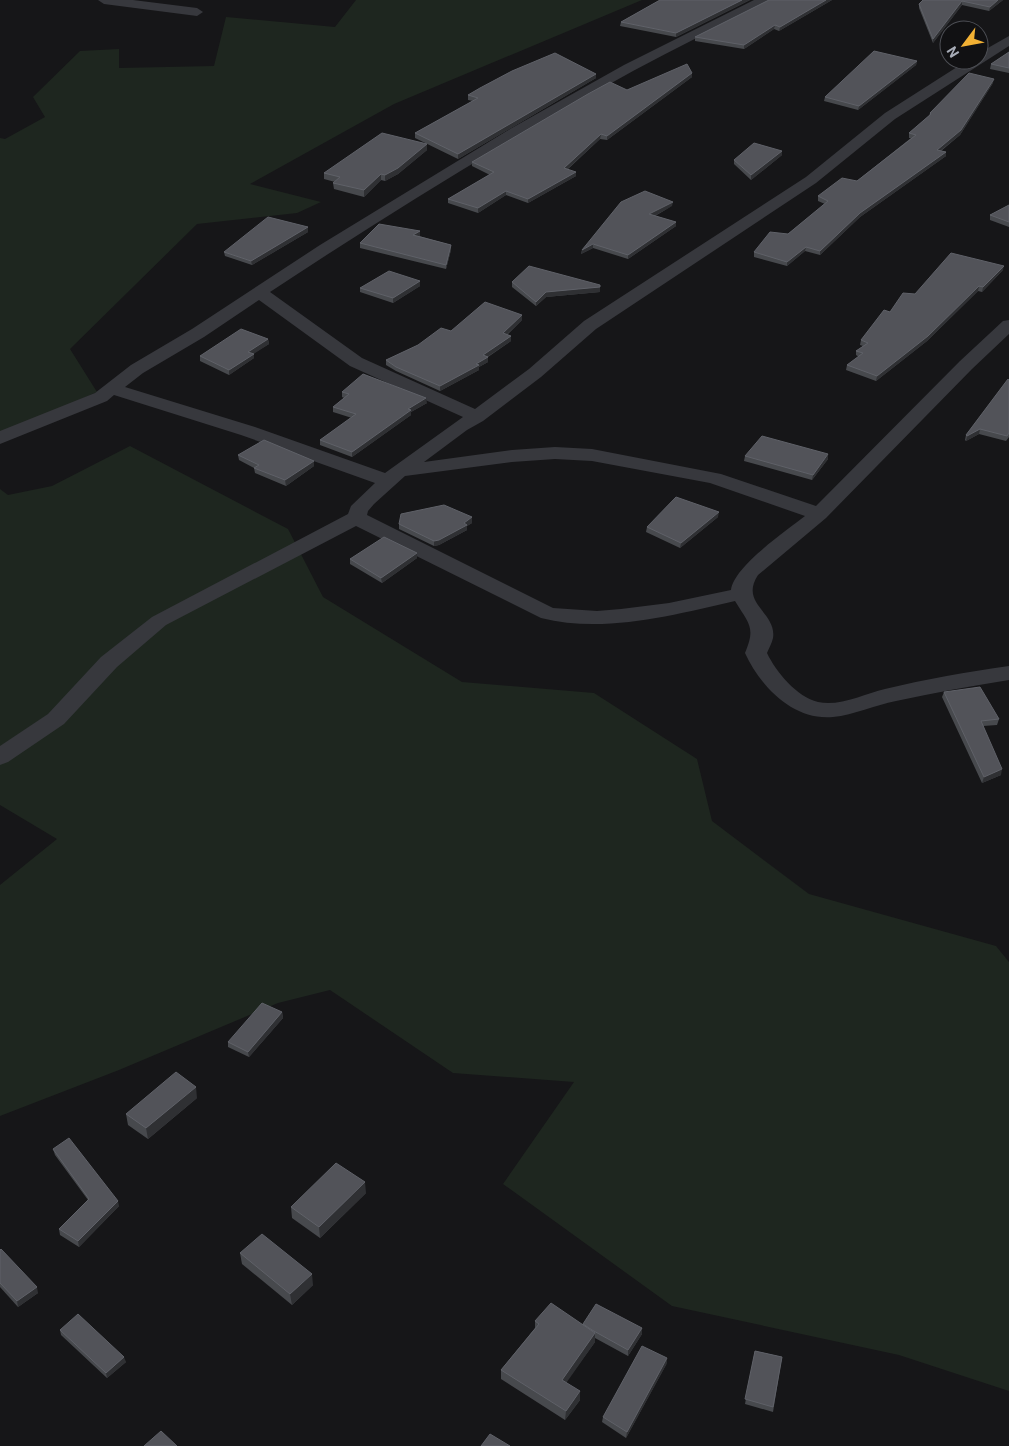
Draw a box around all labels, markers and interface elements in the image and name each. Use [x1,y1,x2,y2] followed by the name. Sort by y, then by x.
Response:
[939,20,989,70] north arrow
[944,43,962,60] text: N

